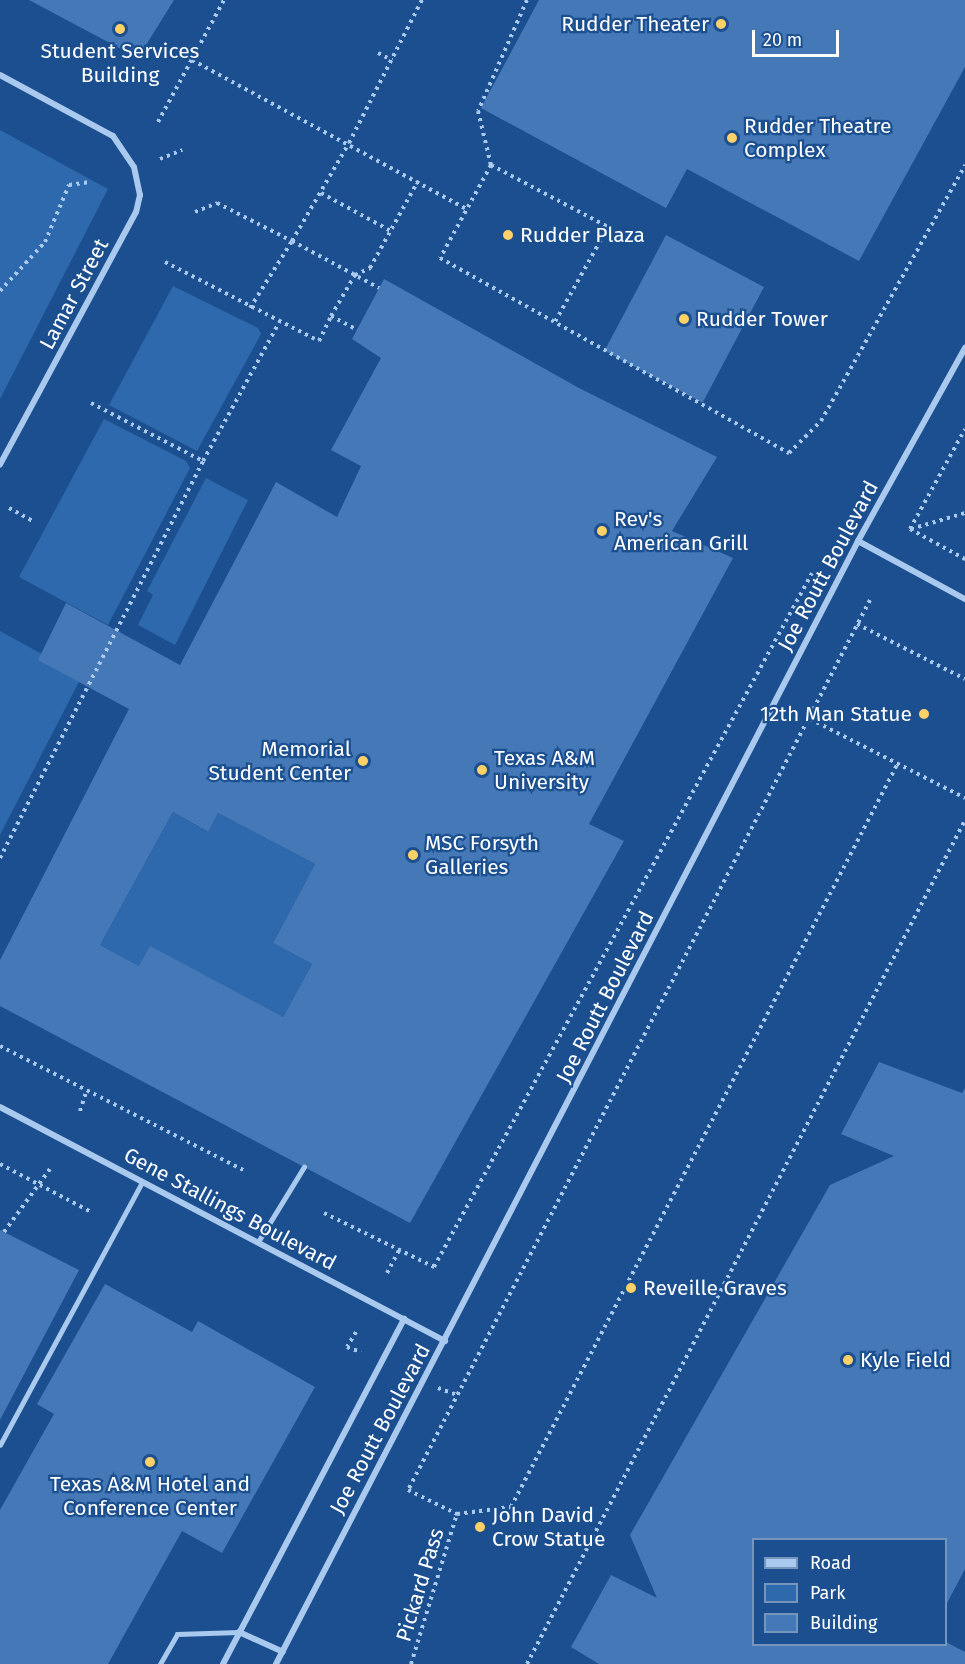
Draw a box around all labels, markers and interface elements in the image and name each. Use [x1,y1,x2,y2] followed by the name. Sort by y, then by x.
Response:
[561,11,709,37] place label: Rudder Theater
[714,17,728,31] marker: Rudder Theater
[755,18,842,56] scale bar
[113,22,127,36] marker: Student Services Building
[763,29,802,51] text: 20 m
[41,38,199,88] place label: Student Services Building
[744,113,891,163] place label: Rudder Theatre Complex
[725,131,739,145] marker: Rudder Theatre Complex
[520,222,645,248] place label: Rudder Plaza
[501,228,515,242] marker: Rudder Plaza
[34,234,114,354] street label: Lamar Street
[696,306,828,332] place label: Rudder Tower
[677,312,691,326] marker: Rudder Tower
[772,476,884,656] street label: Joe Routt Boulevard
[614,506,748,556] place label: Rev's American Grill
[595,524,609,538] marker: Rev's American Grill
[760,701,912,727] place label: 12th Man Statue
[917,707,931,721] marker: 12th Man Statue
[208,736,351,786] place label: Memorial Student Center
[494,745,595,795] place label: Texas A&M University
[356,754,370,768] marker: Memorial Student Center
[475,763,489,777] marker: Texas A&M University
[425,830,539,880] place label: MSC Forsyth Galleries
[406,848,420,862] marker: MSC Forsyth Galleries
[551,907,659,1087] street label: Joe Routt Boulevard
[119,1142,341,1276] street label: Gene Stallings Boulevard
[643,1275,787,1301] place label: Reveille Graves
[624,1281,638,1295] marker: Reveille Graves
[324,1339,436,1519] street label: Joe Routt Boulevard
[860,1347,951,1373] place label: Kyle Field
[841,1353,855,1367] marker: Kyle Field
[143,1455,157,1469] marker: Texas A&M Hotel and Conference Center
[50,1471,250,1521] place label: Texas A&M Hotel and Conference Center
[492,1502,605,1552] place label: John David Crow Statue
[473,1520,487,1534] marker: John David Crow Statue
[391,1525,449,1645] street label: Pickard Pass
[752,1538,947,1646] legend
[810,1552,852,1574] text: Road
[810,1582,845,1604] text: Park
[810,1612,877,1634] text: Building

